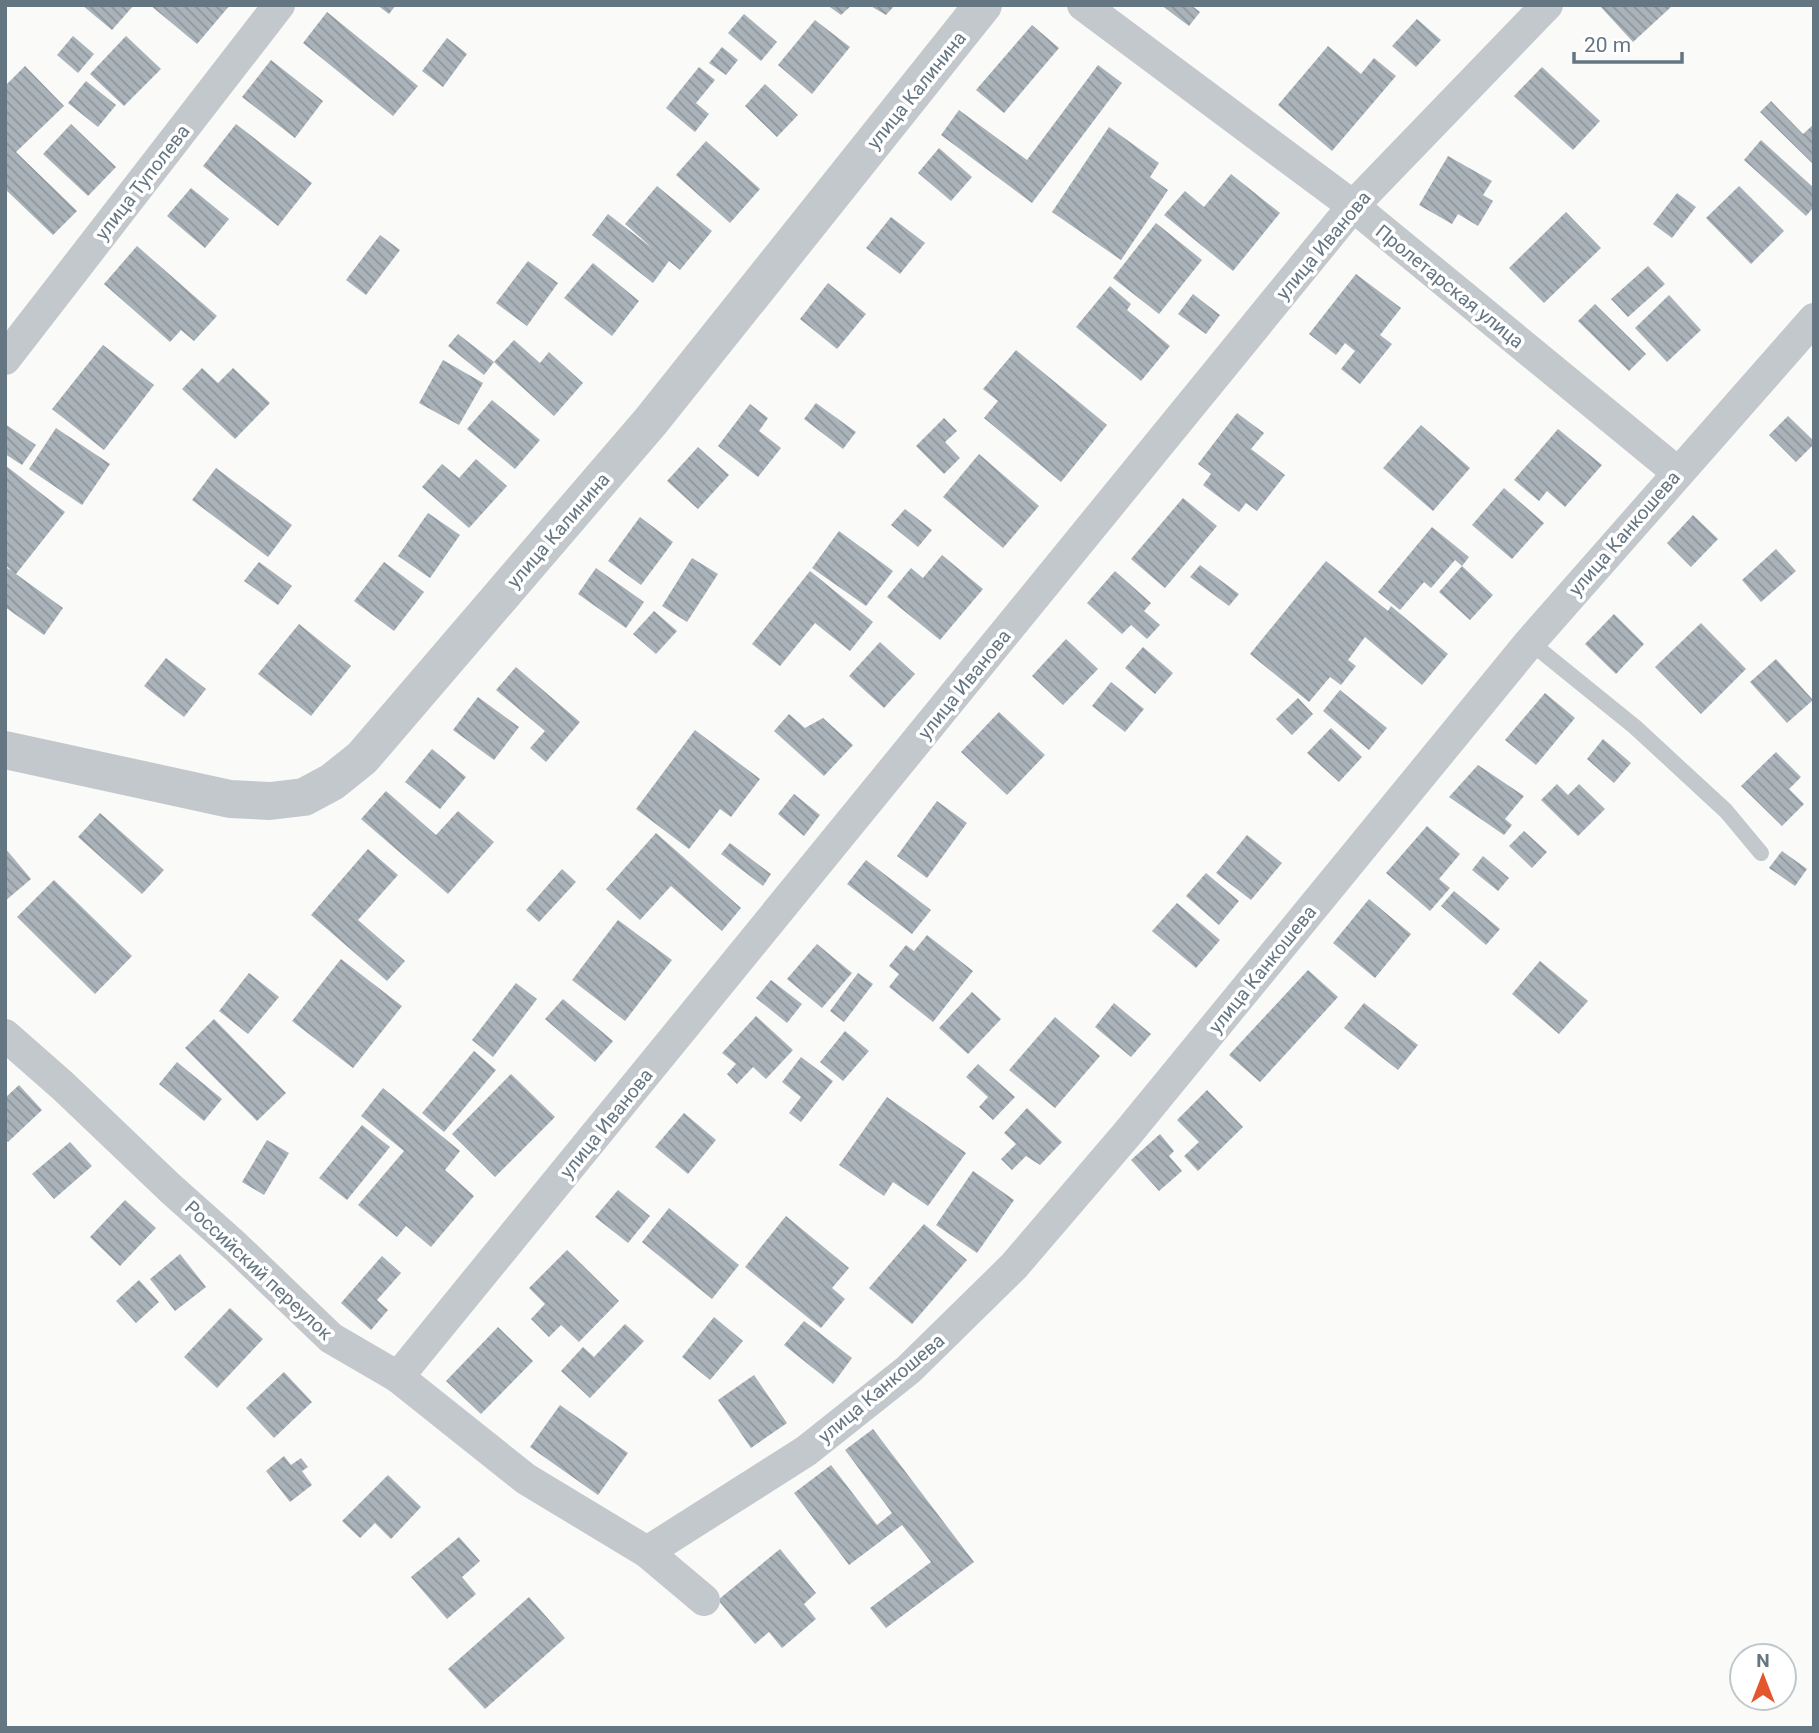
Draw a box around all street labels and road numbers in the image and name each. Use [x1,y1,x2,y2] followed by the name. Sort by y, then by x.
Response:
[862,27,971,154] street label: улица Калинина
[90,120,195,245] street label: улица Туполева
[1271,186,1375,304] street label: улица Иванова
[1371,220,1528,353] street label: Пролетарская улица
[1564,466,1685,600] street label: улица Канкошева
[502,468,614,592] street label: улица Калинина
[913,625,1016,744] street label: улица Иванова
[1204,901,1321,1038] street label: улица Канкошева
[555,1064,658,1183] street label: улица Иванова
[180,1196,338,1345] street label: Российский переулок
[813,1329,949,1448] street label: улица Канкошева

